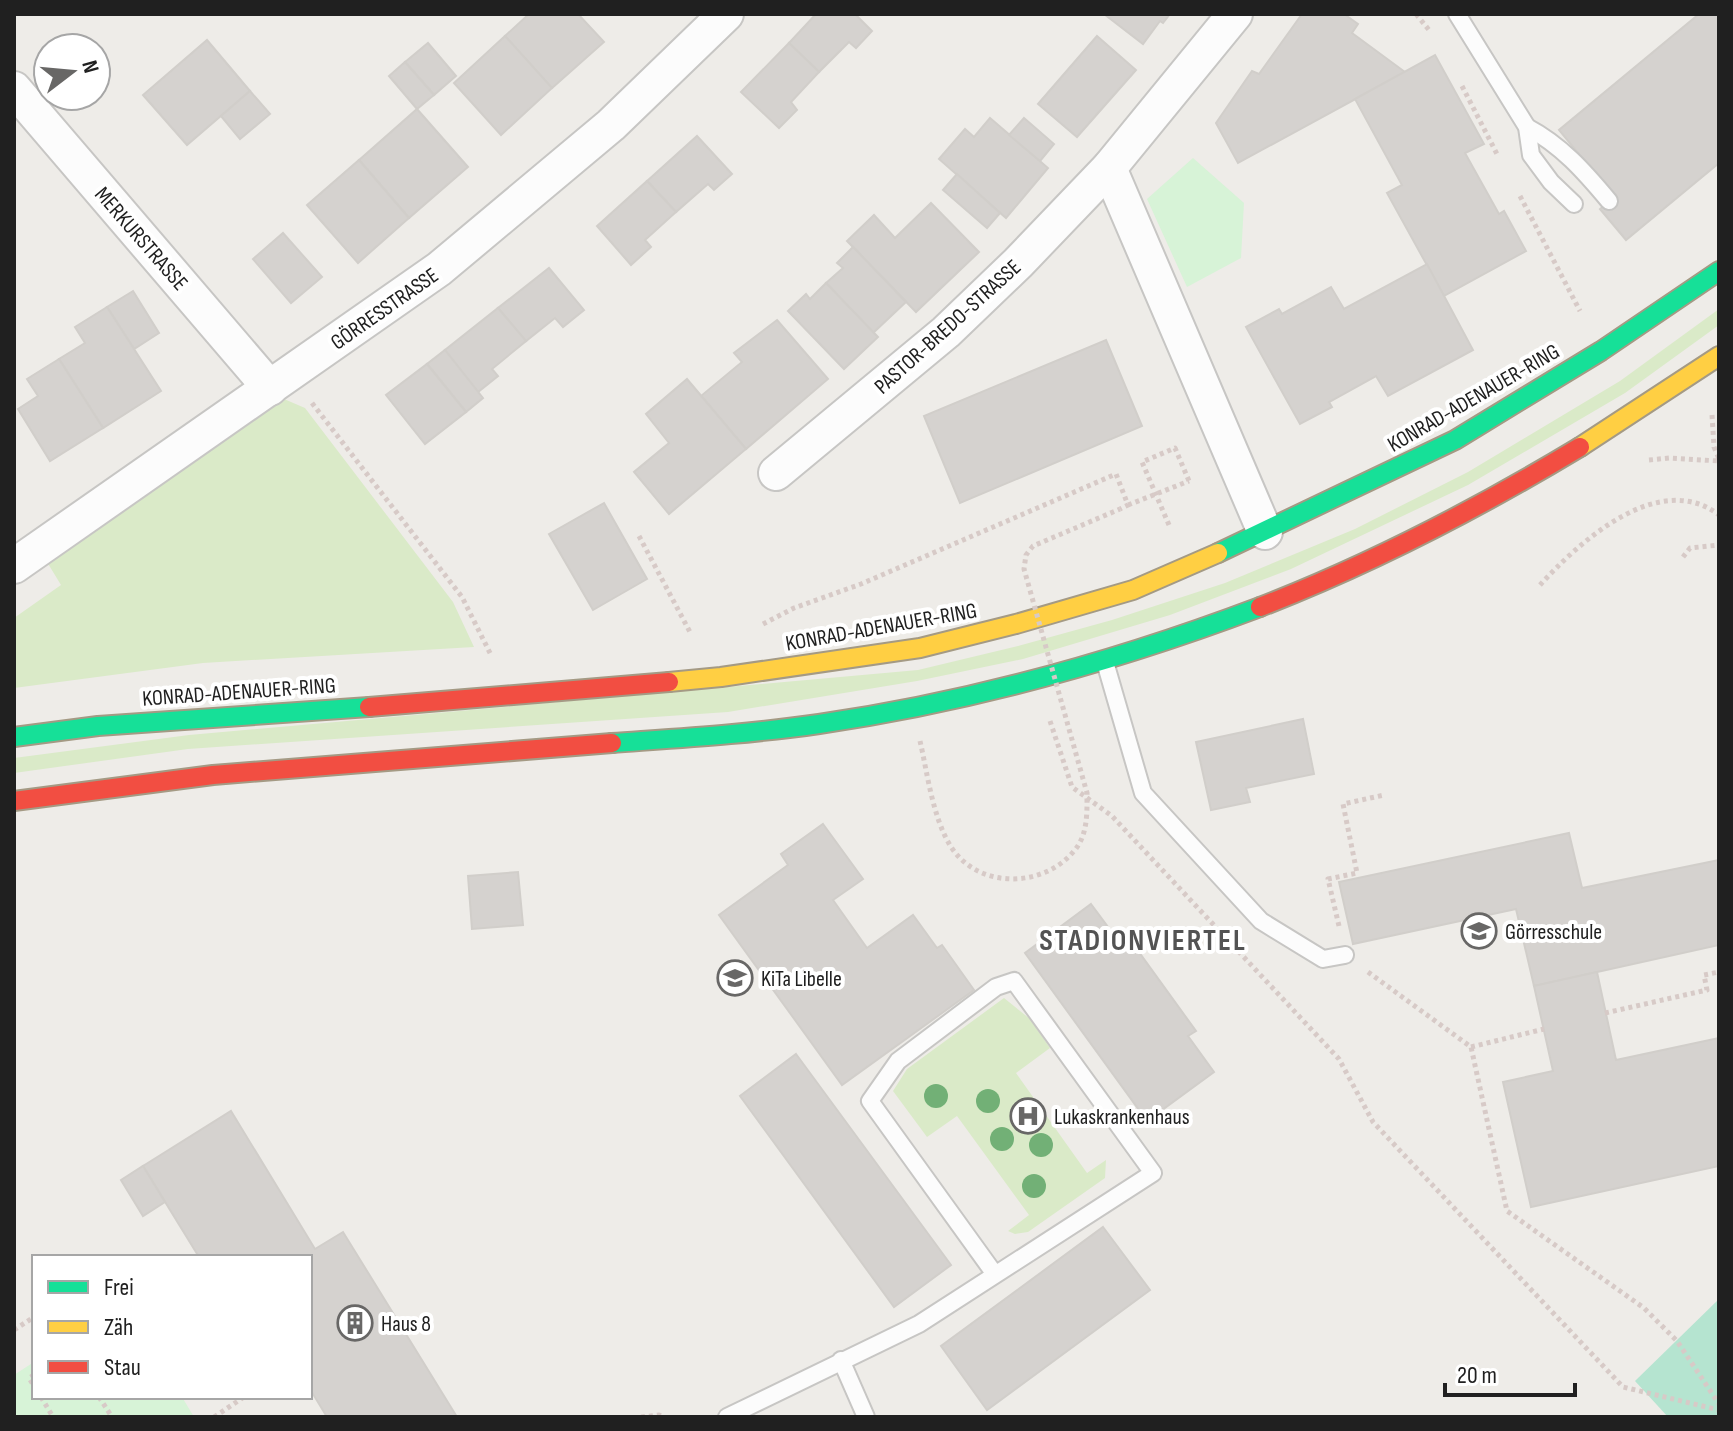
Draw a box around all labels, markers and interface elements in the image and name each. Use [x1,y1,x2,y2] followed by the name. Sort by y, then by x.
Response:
[32,32,112,112] north arrow
[75,58,104,76] text: N
[89,182,193,296] street label: MERKURSTRASSE
[869,254,1027,400] street label: PASTOR-BREDO-STRASSE
[326,262,444,356] street label: GÖRRESSTRASSE
[1383,338,1564,458] street label: KONRAD-ADENAUER-RING
[783,597,979,658] street label: KONRAD-ADENAUER-RING
[141,672,337,713] street label: KONRAD-ADENAUER-RING
[1460,912,1498,950] school or university icon: Görresschule
[1505,919,1602,946] place label: Görresschule
[1039,923,1247,959] district label: STADIONVIERTEL
[716,959,754,997] school or university icon: KiTa Libelle
[761,966,842,993] place label: KiTa Libelle
[1009,1097,1047,1135] hospital icon: Lukaskrankenhaus
[1054,1104,1190,1131] place label: Lukaskrankenhaus
[32,1255,312,1399] legend
[104,1273,134,1302] text: Frei
[336,1304,374,1342] building icon: Haus 8
[381,1311,431,1338] place label: Haus 8
[104,1313,133,1342] text: Zäh
[1445,1347,1575,1397] scale bar
[104,1353,141,1382] text: Stau
[1457,1361,1497,1390] text: 20 m

